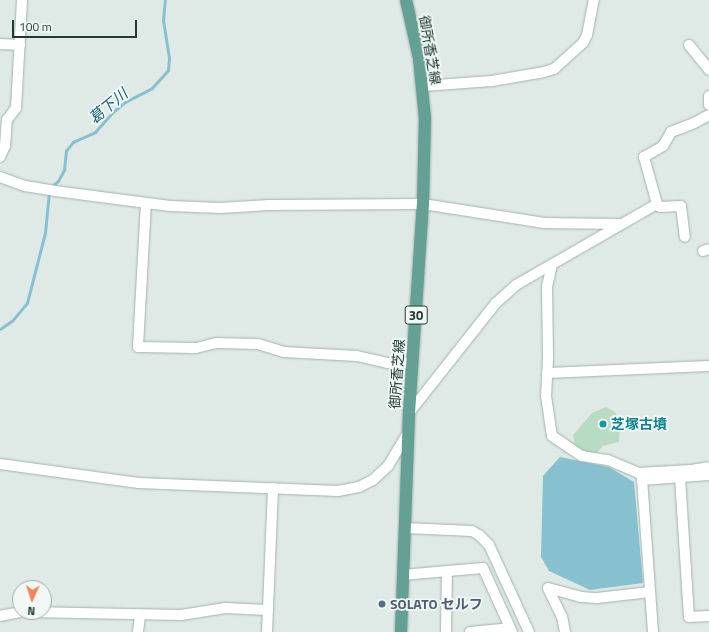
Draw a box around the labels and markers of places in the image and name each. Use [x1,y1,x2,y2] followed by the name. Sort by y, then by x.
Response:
[611,416,667,432] place label: 芝塚古墳
[598,419,608,429] marker: 芝塚古墳
[390,596,483,612] place label: SOLATO セルフ
[377,599,387,609] marker: SOLATO セルフ

